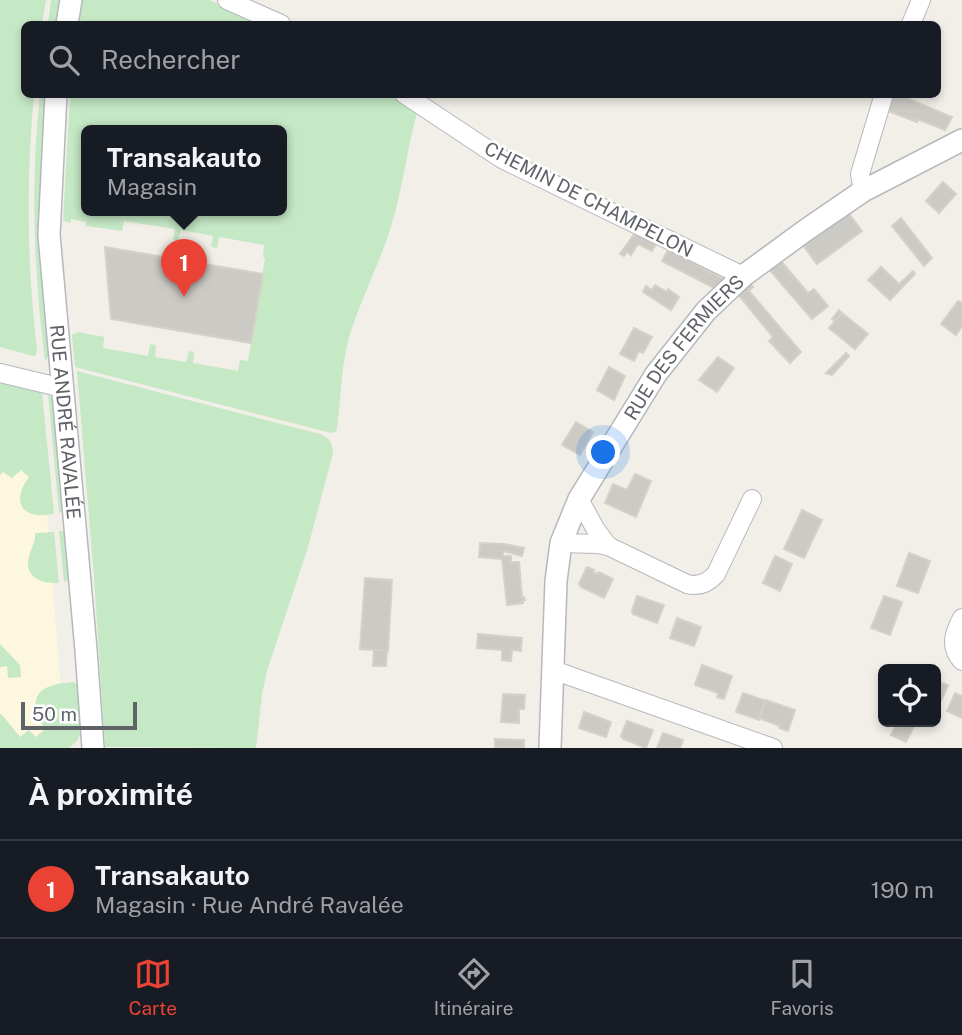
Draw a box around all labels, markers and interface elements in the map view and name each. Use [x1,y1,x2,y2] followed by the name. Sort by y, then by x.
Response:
[21,21,941,98] search box
[45,41,83,79] icon: search
[101,44,240,75] text: Rechercher
[81,125,287,216] popup
[481,137,697,261] street label: CHEMIN DE CHAMPELON
[107,142,261,173] text: Transakauto
[107,173,197,200] text: Magasin
[161,239,207,297] pin: 1
[619,270,748,424] street label: RUE DES FERMIERS
[46,324,85,520] street label: RUE ANDRÉ RAVALÉE
[586,435,620,469] your location
[878,664,941,727] map controls
[878,664,941,727] button: locate
[21,699,136,731] scale bar
[32,703,77,725] text: 50 m
[28,776,193,812] text: À proximité
[95,860,250,891] text: Transakauto
[46,876,56,903] text: 1
[871,876,934,903] text: 190 m
[95,891,404,918] text: Magasin · Rue André Ravalée
[128,955,177,1019] tab: Carte
[434,955,514,1019] tab: Itinéraire
[770,955,834,1019] tab: Favoris

